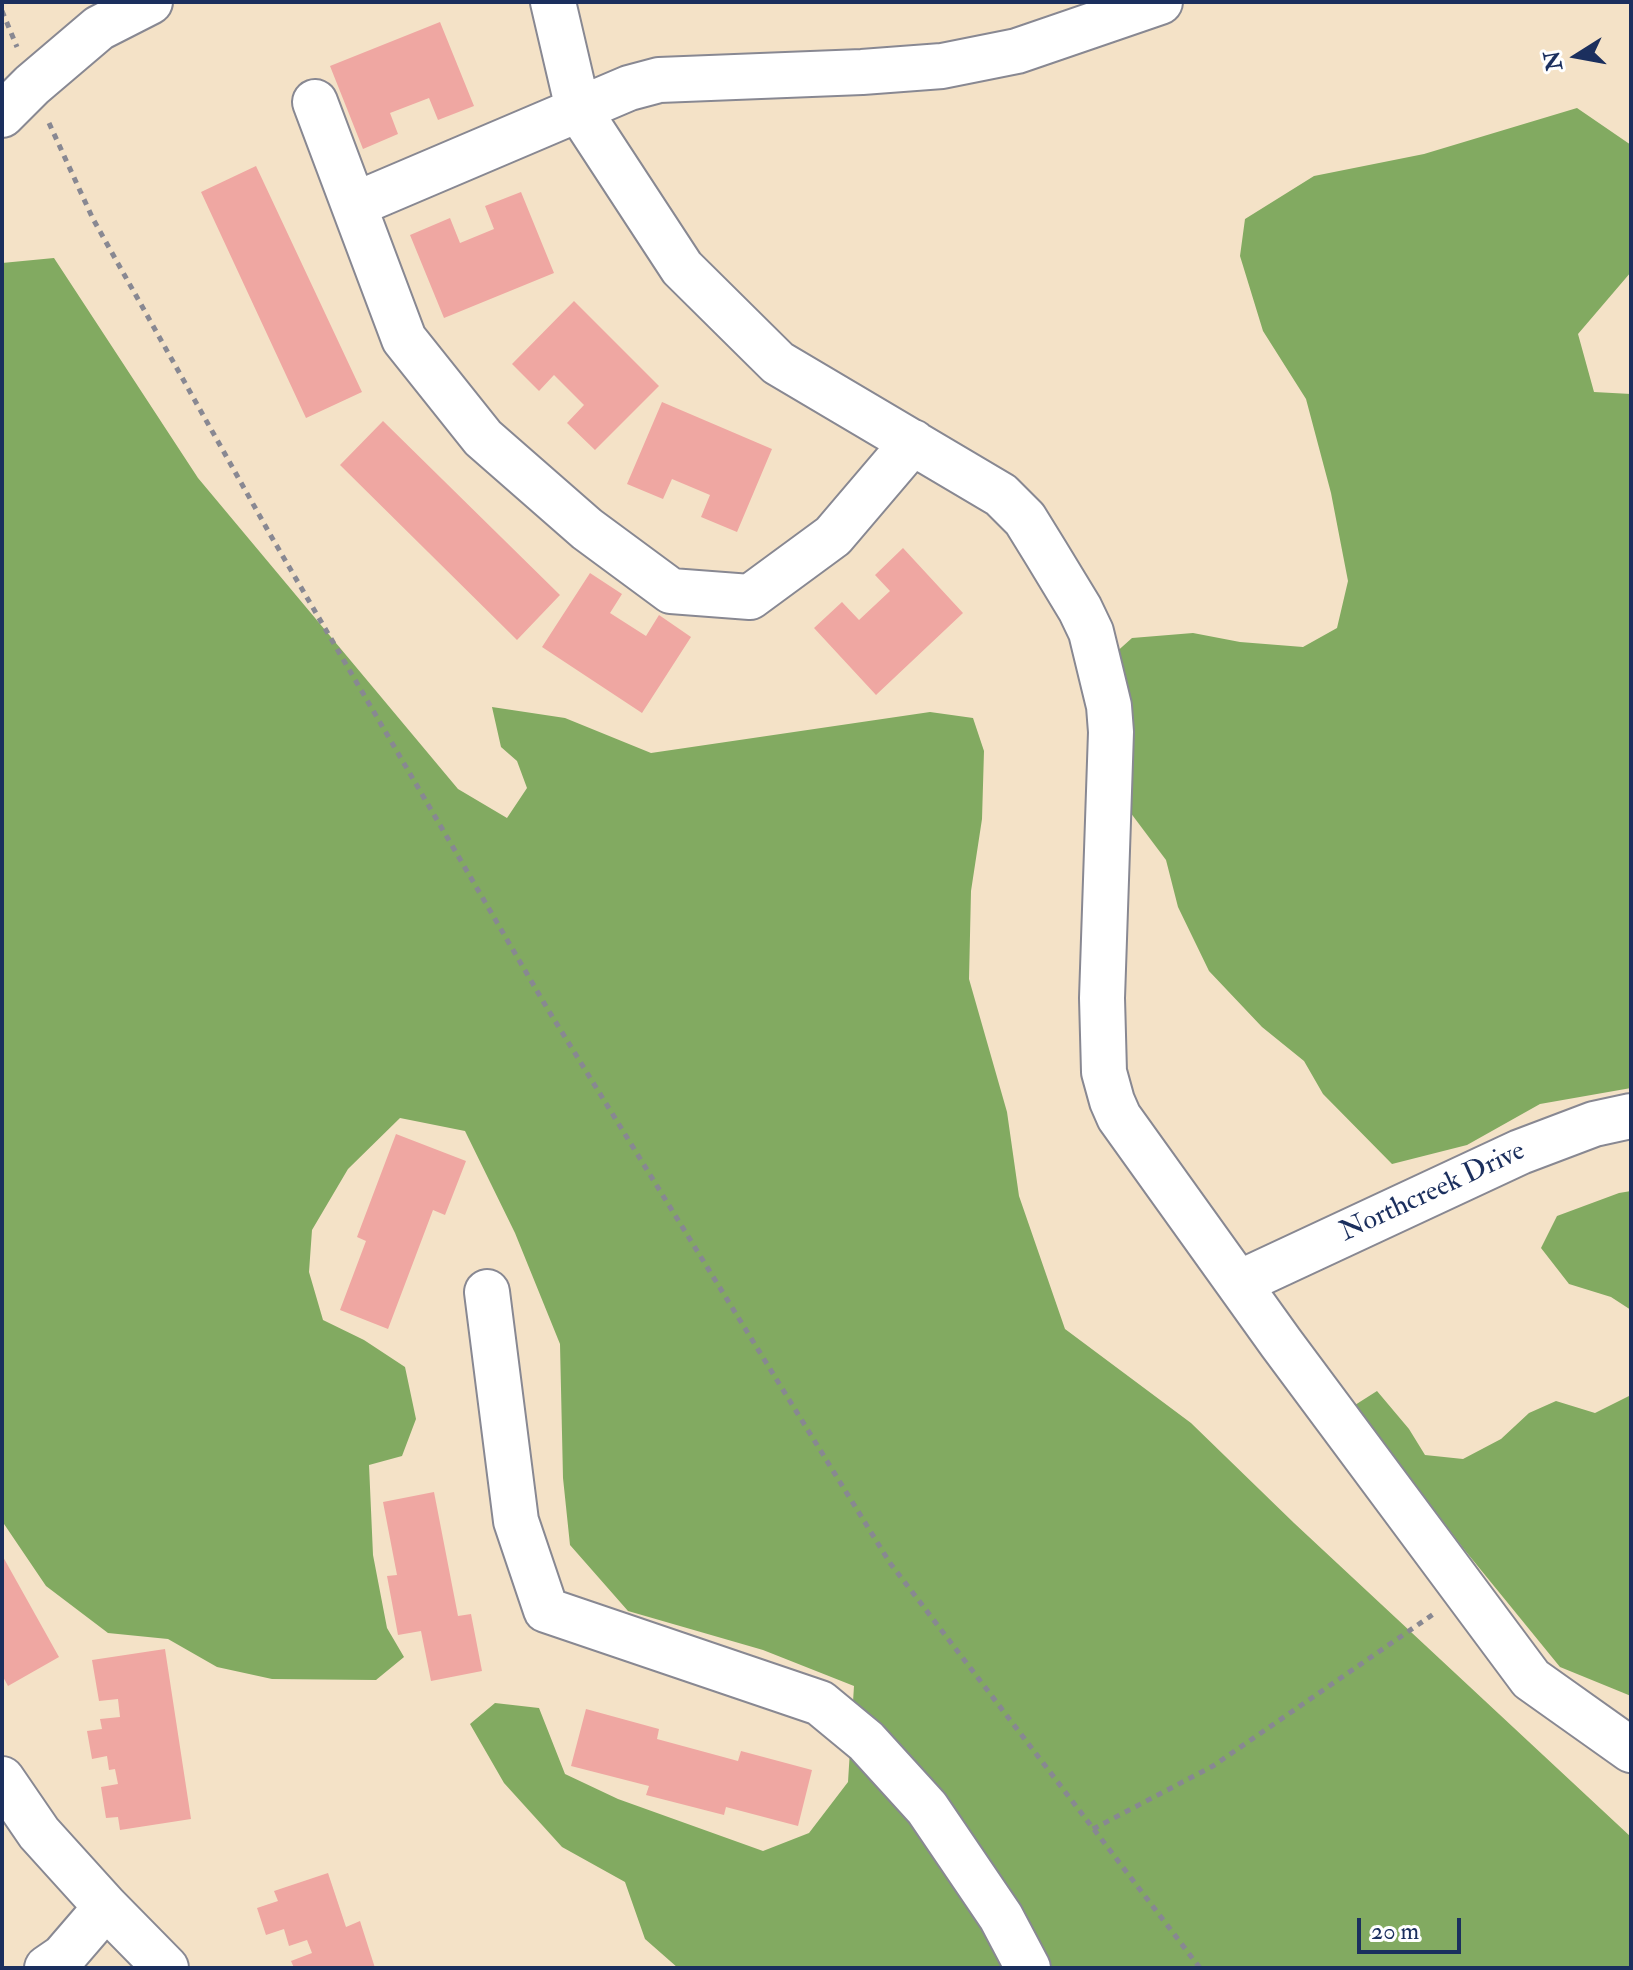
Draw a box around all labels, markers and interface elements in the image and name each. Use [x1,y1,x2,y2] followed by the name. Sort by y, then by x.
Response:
[1537,16,1617,96] north arrow
[1538,48,1569,73] text: N
[1335,1135,1531,1251] street label: Northcreek Drive
[1361,1902,1465,1952] scale bar
[1371,1916,1419,1947] text: 20 m

